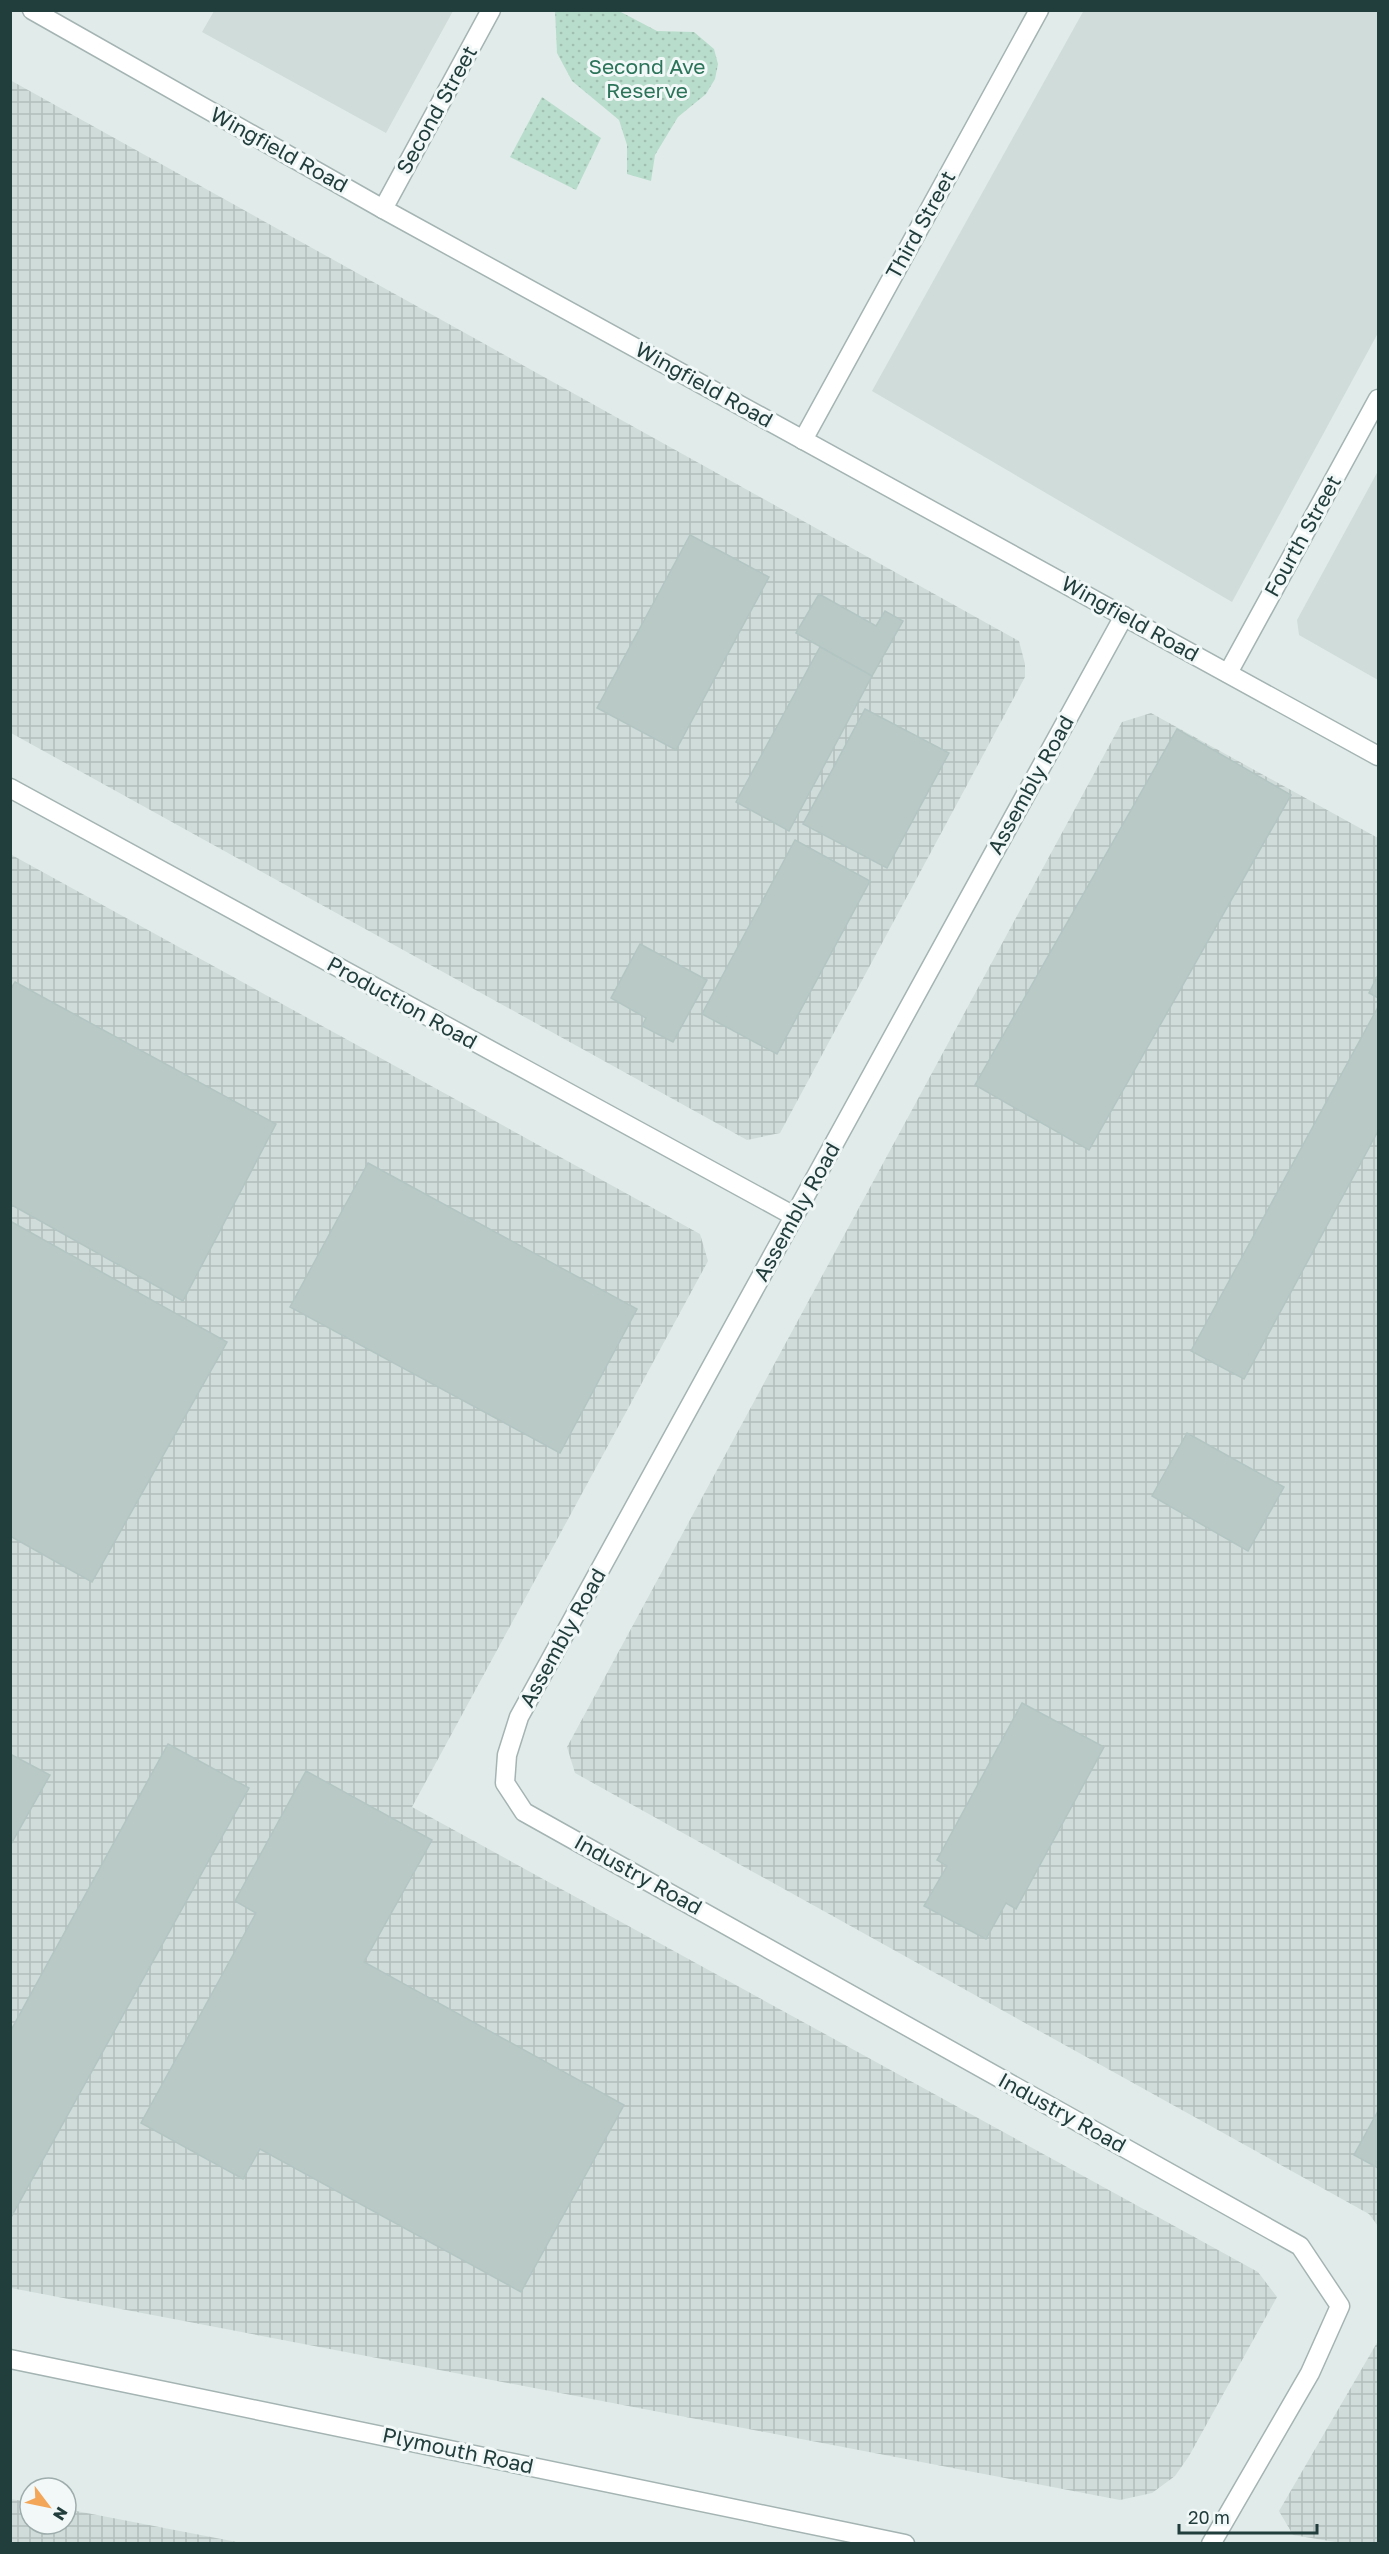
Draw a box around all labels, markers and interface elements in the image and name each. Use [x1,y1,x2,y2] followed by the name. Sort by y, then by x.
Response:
[390,41,482,178] street label: Second Street
[588,53,706,103] park label: Second Ave Reserve
[206,101,353,198] street label: Wingfield Road
[880,166,961,283] street label: Third Street
[631,336,778,433] street label: Wingfield Road
[1258,470,1346,601] street label: Fourth Street
[1057,570,1204,667] street label: Wingfield Road
[981,711,1079,858] street label: Assembly Road
[323,950,482,1054] street label: Production Road
[747,1138,845,1285] street label: Assembly Road
[513,1564,611,1711] street label: Assembly Road
[570,1828,707,1920] street label: Industry Road
[994,2066,1131,2158] street label: Industry Road
[380,2421,536,2479] street label: Plymouth Road
[18,2476,78,2536] north arrow
[1179,2497,1317,2535] scale bar
[49,2503,72,2524] text: N
[1188,2506,1230,2528] text: 20 m

